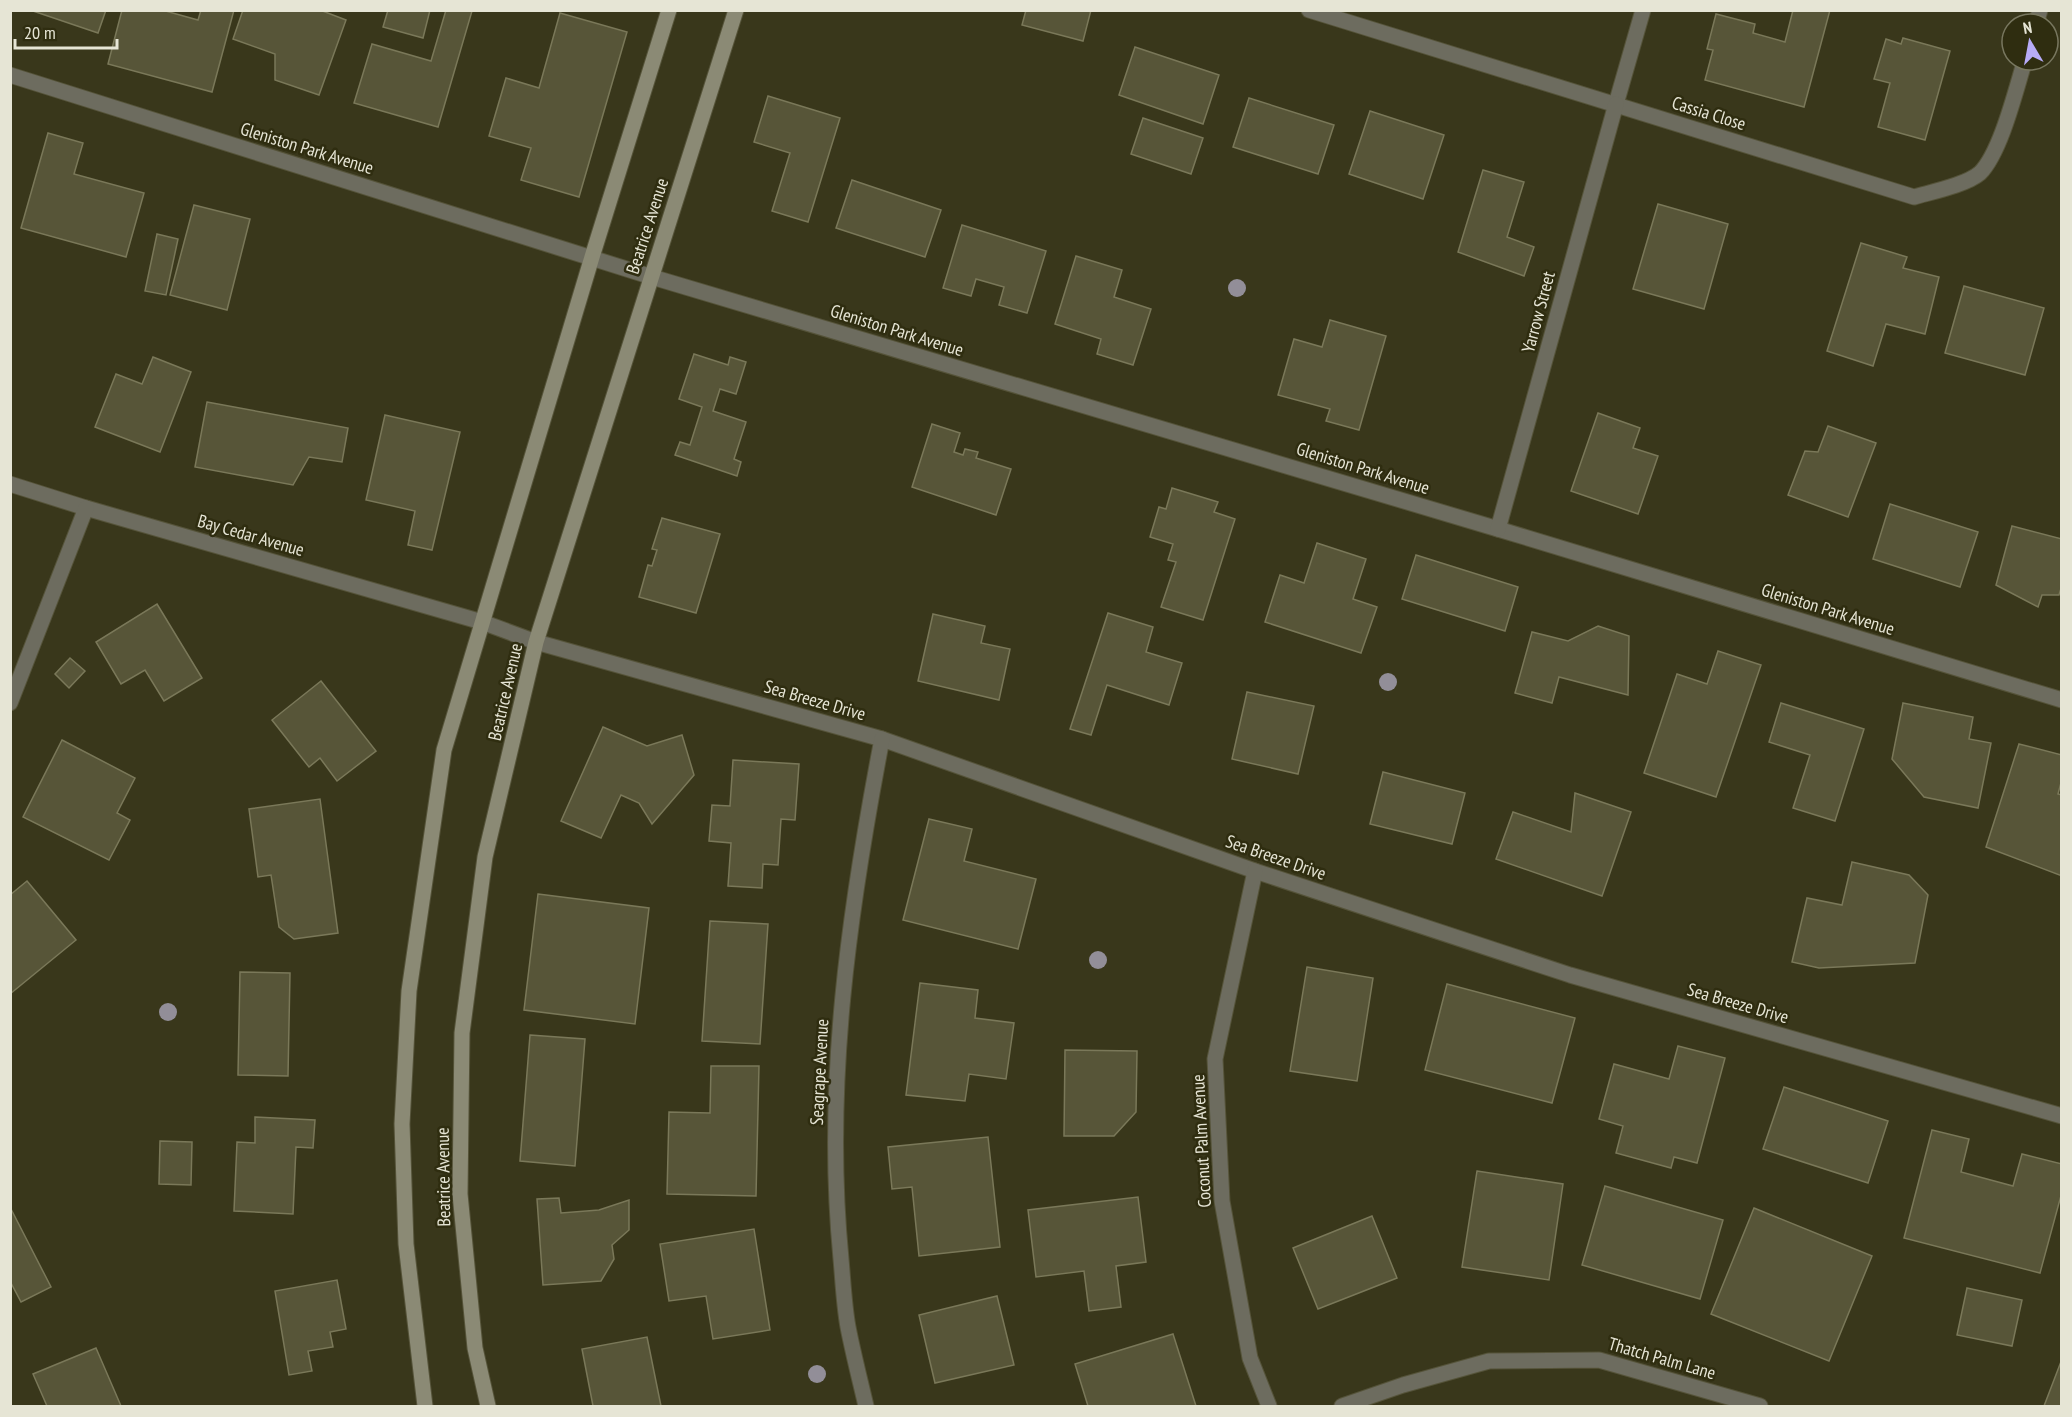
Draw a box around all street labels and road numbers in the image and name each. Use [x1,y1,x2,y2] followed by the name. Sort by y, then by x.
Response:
[1669,91,1749,135] street label: Cassia Close
[238,117,376,179] street label: Gleniston Park Avenue
[621,175,673,277] street label: Beatrice Avenue
[1516,269,1560,355] street label: Yarrow Street
[828,299,966,361] street label: Gleniston Park Avenue
[1294,437,1432,499] street label: Gleniston Park Avenue
[195,509,307,561] street label: Bay Cedar Avenue
[1759,578,1897,640] street label: Gleniston Park Avenue
[483,641,527,743] street label: Beatrice Avenue
[762,675,868,725] street label: Sea Breeze Drive
[1223,829,1329,885] street label: Sea Breeze Drive
[1685,978,1791,1028] street label: Sea Breeze Drive
[805,1018,833,1126] street label: Seagrape Avenue
[1186,1074,1216,1208] street label: Coconut Palm Avenue
[431,1127,455,1227] street label: Beatrice Avenue
[1606,1332,1718,1384] street label: Thatch Palm Lane

